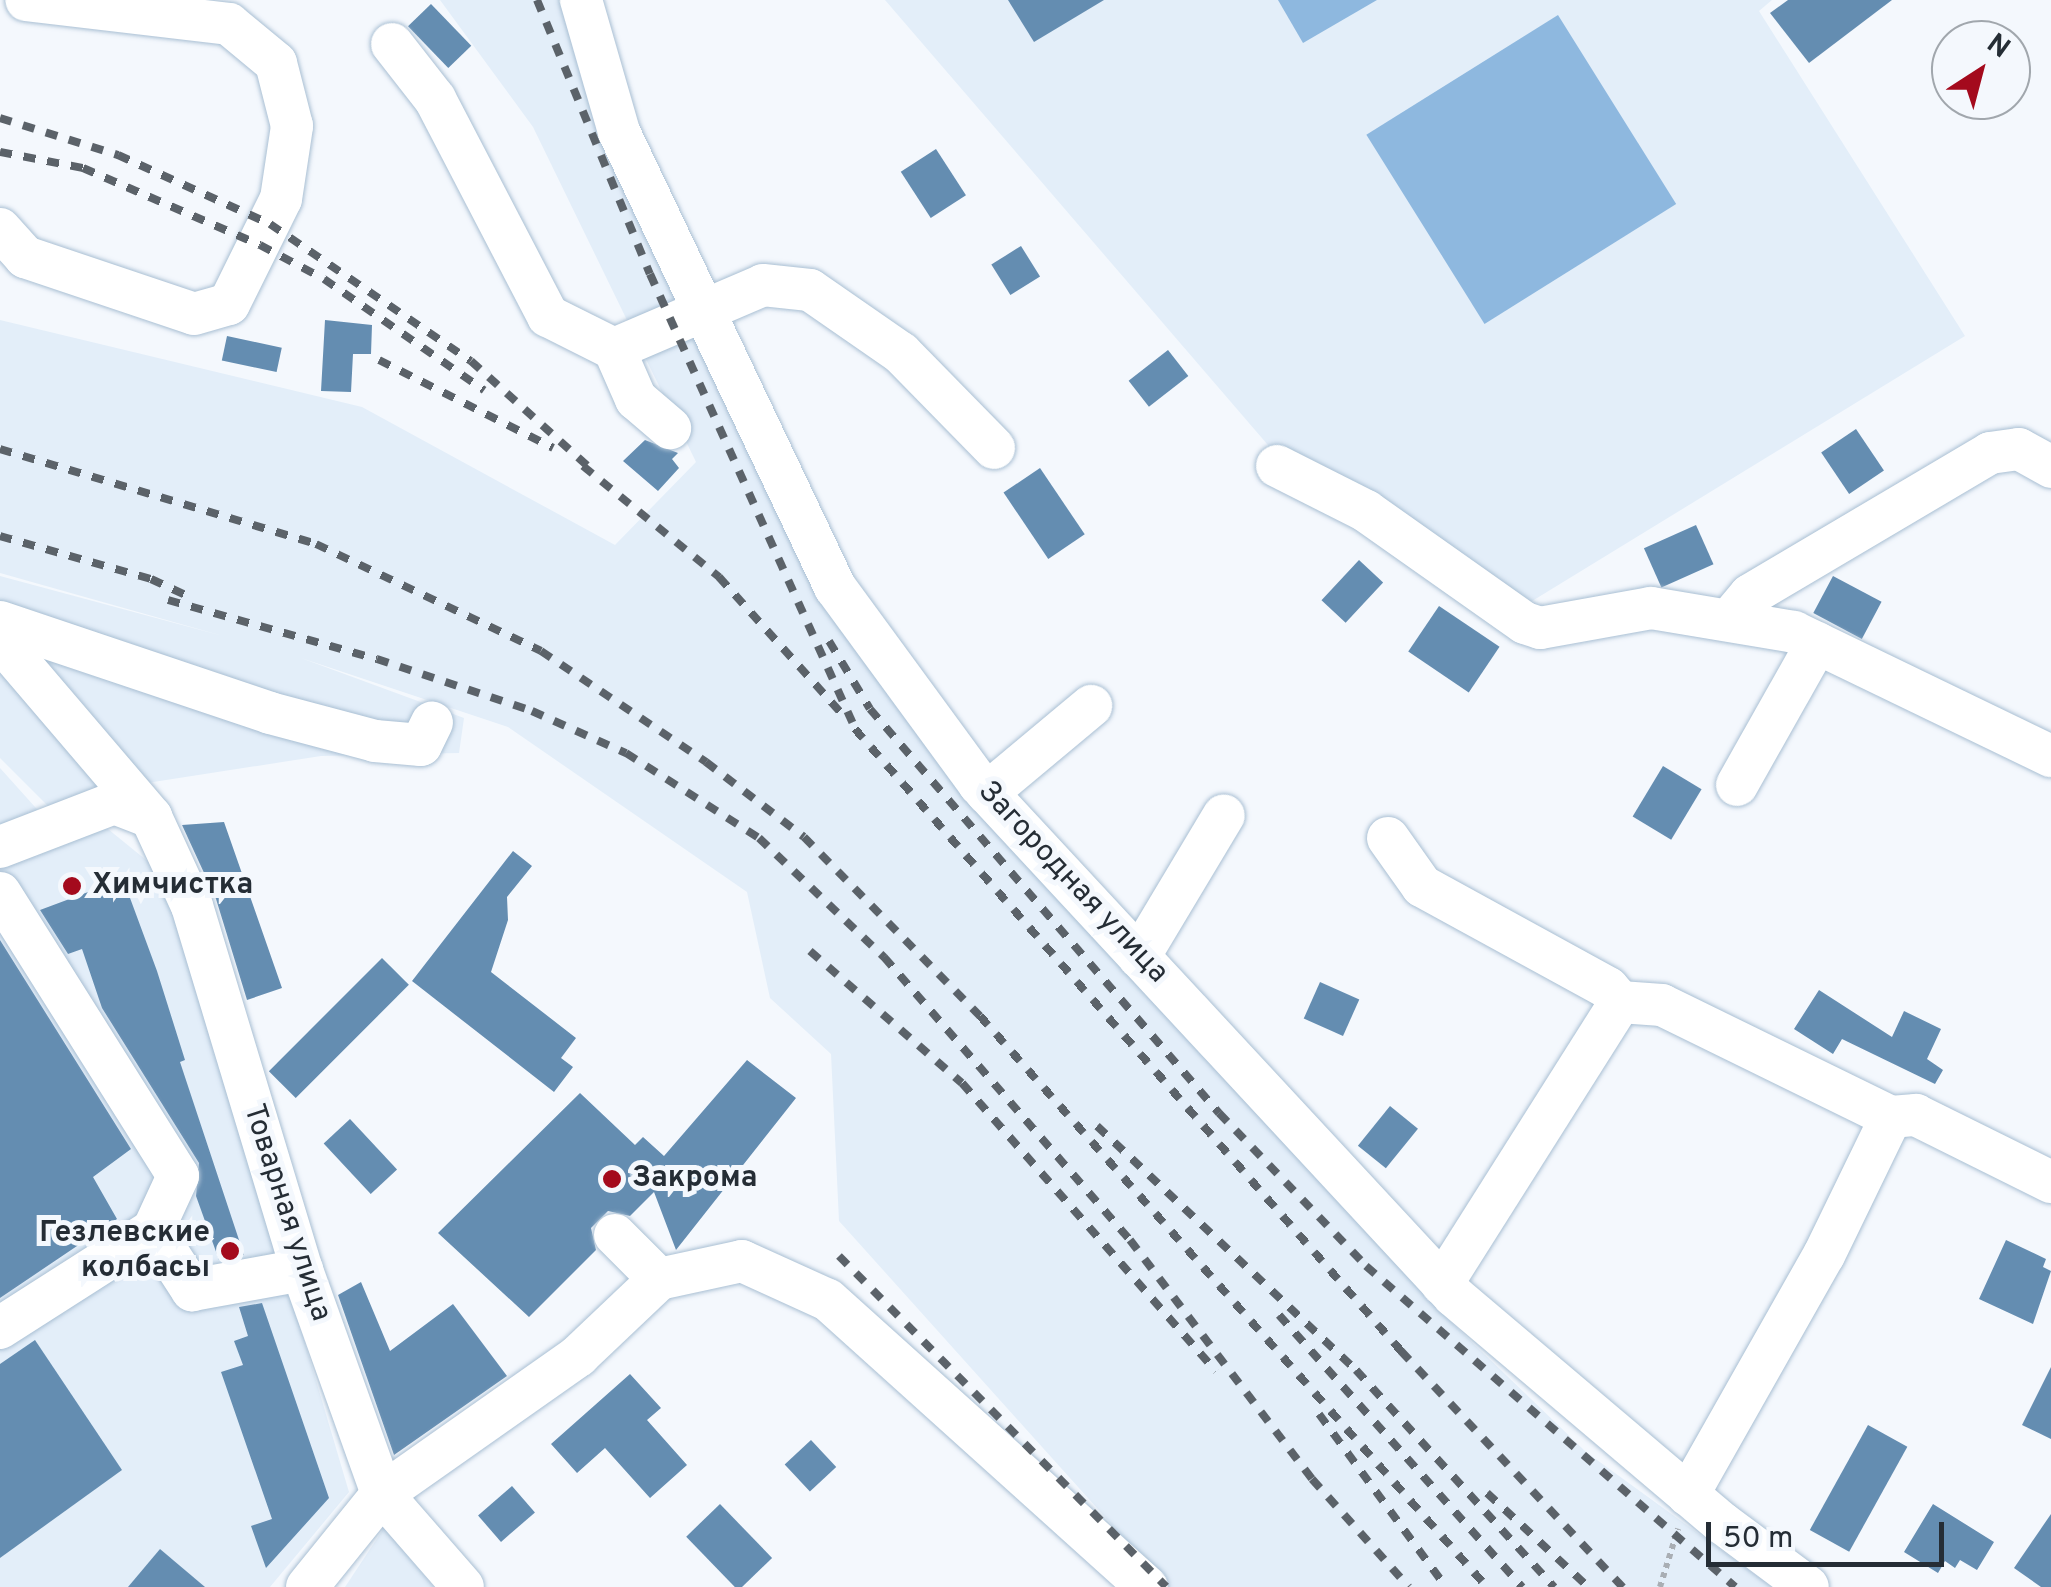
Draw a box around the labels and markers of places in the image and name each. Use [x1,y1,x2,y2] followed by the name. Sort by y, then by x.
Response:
[92,868,253,904] place label: Химчистка
[61,875,83,897] marker: Химчистка
[632,1161,757,1197] place label: Закрома
[601,1168,623,1190] marker: Закрома
[39,1216,210,1286] place label: Гезлевские колбасы
[219,1240,241,1262] marker: Гезлевские колбасы

